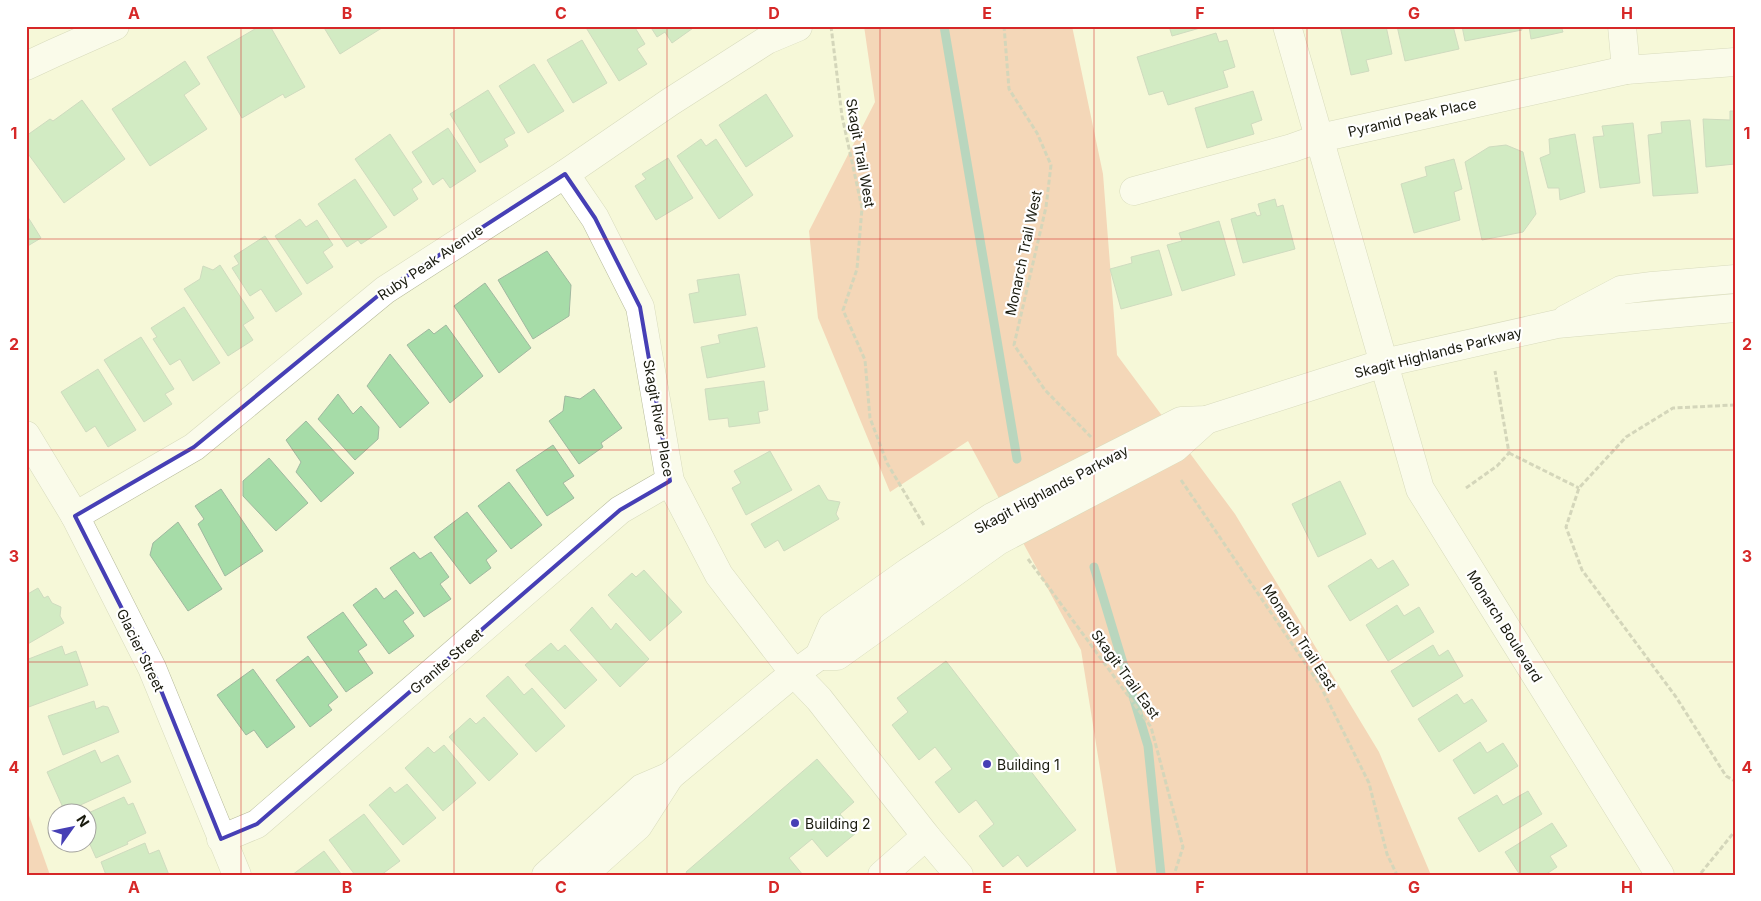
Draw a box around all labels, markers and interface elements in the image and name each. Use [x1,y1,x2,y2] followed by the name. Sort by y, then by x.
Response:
[128,3,140,23] text: A
[342,3,352,23] text: B
[555,3,567,23] text: C
[768,3,780,23] text: D
[982,3,992,23] text: E
[1195,3,1205,23] text: F
[1408,3,1420,23] text: G
[1621,3,1633,23] text: H
[1346,94,1478,140] street label: Pyramid Peak Place
[843,97,879,209] street label: Skagit Trail West
[11,123,17,143] text: 1
[1744,123,1750,143] text: 1
[1001,188,1045,317] street label: Monarch Trail West
[374,221,486,303] street label: Ruby Peak Avenue
[1352,323,1524,381] street label: Skagit Highlands Parkway
[9,334,19,354] text: 2
[1742,334,1752,354] text: 2
[640,358,678,478] street label: Skagit River Place
[971,441,1131,537] street label: Skagit Highlands Parkway
[9,546,19,566] text: 3
[1742,546,1752,566] text: 3
[1464,567,1546,685] street label: Monarch Boulevard
[1259,581,1341,693] street label: Monarch Trail East
[114,606,169,695] street label: Glacier Street
[406,624,486,697] street label: Granite Street
[1088,626,1164,722] street label: Skagit Trail East
[997,756,1060,773] place label: Building 1
[9,757,20,777] text: 4
[1742,757,1753,777] text: 4
[981,758,993,770] marker: Building 1
[48,804,98,854] north arrow
[73,812,93,830] text: N
[805,815,871,832] place label: Building 2
[789,817,801,829] marker: Building 2
[128,877,140,897] text: A
[342,877,352,897] text: B
[555,877,567,897] text: C
[768,877,780,897] text: D
[982,877,992,897] text: E
[1195,877,1205,897] text: F
[1408,877,1420,897] text: G
[1621,877,1633,897] text: H

